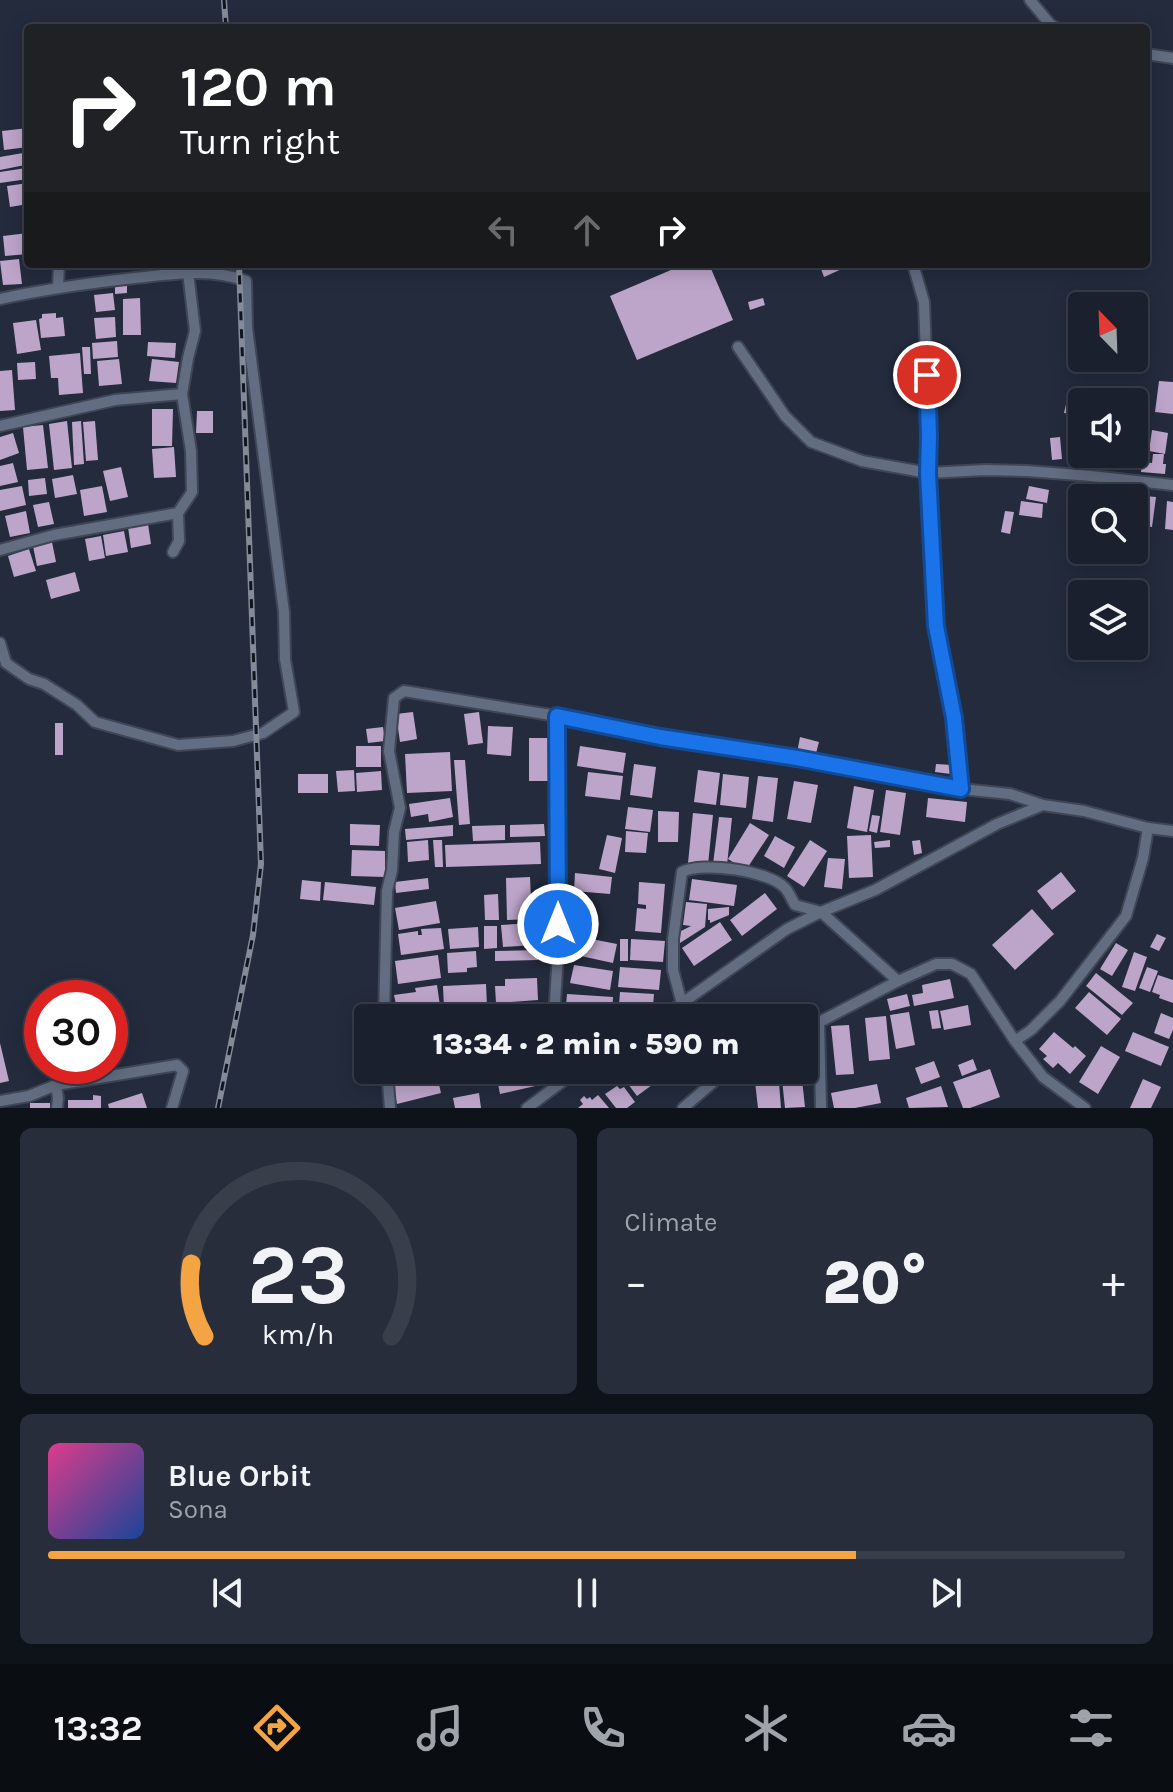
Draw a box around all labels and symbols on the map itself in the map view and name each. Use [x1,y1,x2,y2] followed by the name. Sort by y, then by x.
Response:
[1068,292,1148,372] north arrow
[893,341,961,409] pin
[516,882,600,966] position arrow
[24,980,128,1084] speed limit sign: 30

